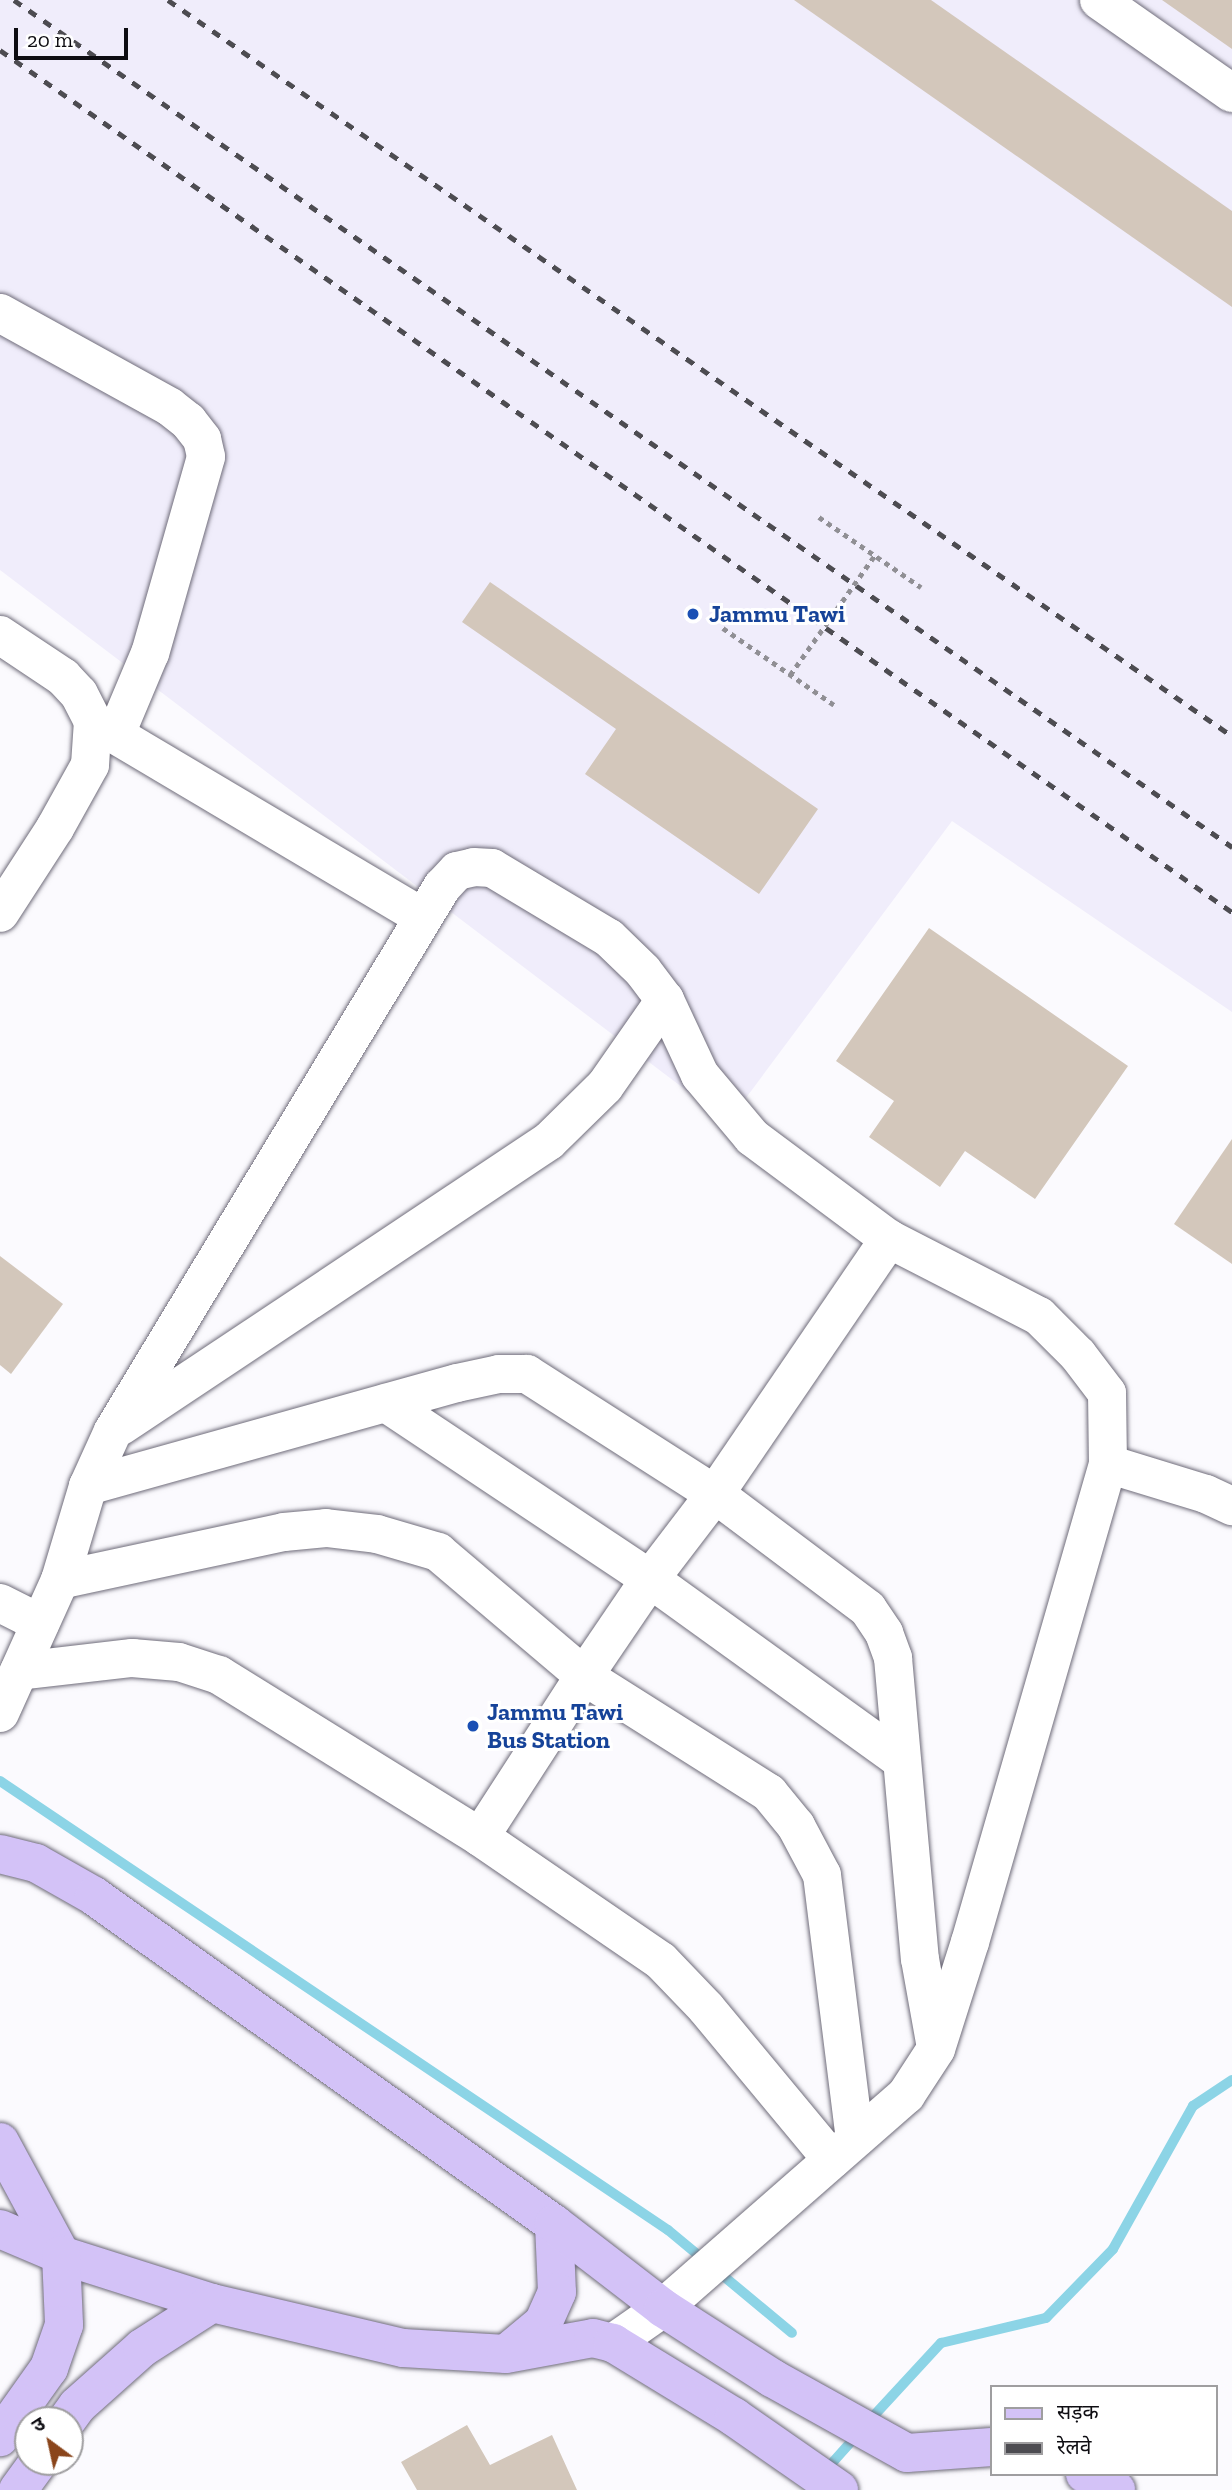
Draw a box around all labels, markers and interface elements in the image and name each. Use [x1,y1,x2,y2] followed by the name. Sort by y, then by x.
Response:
[18,14,131,58] scale bar
[27,27,73,52] text: 20 m
[709,600,845,628] place label: Jammu Tawi
[683,604,703,624] marker: Jammu Tawi
[487,1698,623,1754] place label: Jammu Tawi Bus Station
[465,1718,481,1734] marker: Jammu Tawi Bus Station
[990,2385,1218,2476] legend
[1057,2399,1099,2424] text: सड़क
[14,2406,84,2476] north arrow
[27,2412,49,2437] text: उ
[1057,2434,1092,2459] text: रेलवे

